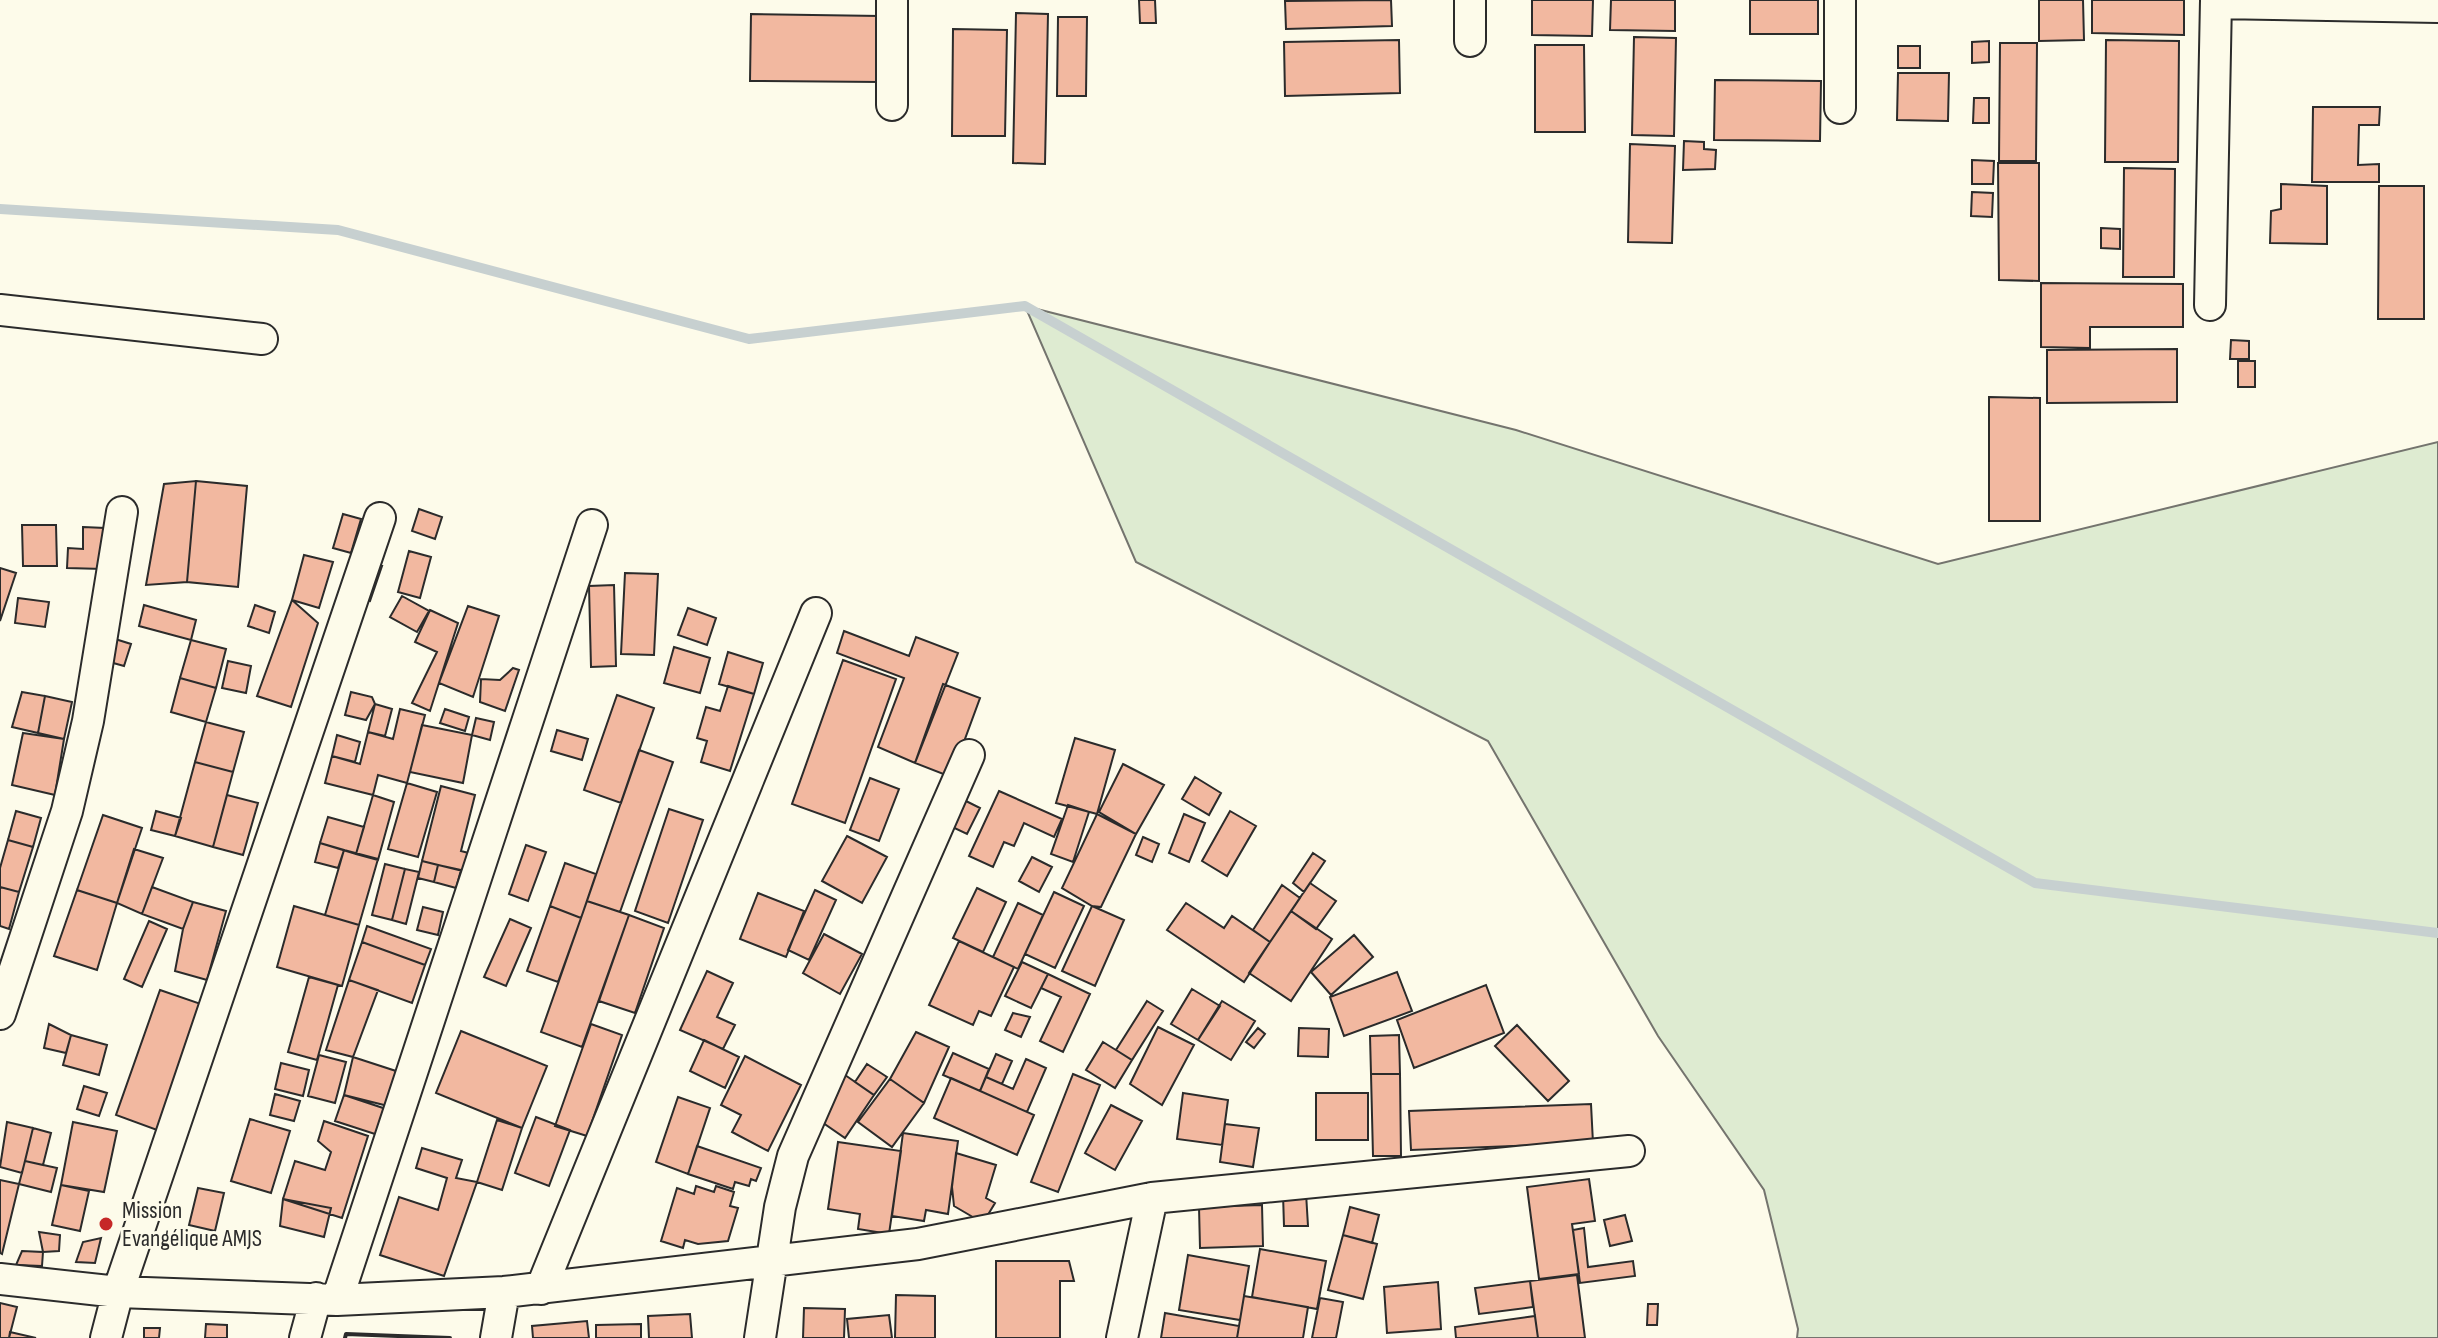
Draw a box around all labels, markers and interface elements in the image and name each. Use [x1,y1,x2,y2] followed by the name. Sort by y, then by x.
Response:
[122,1196,262,1253] place label: Mission Evangélique AMJS
[97,1215,115,1233] marker: Mission Evangélique AMJS

